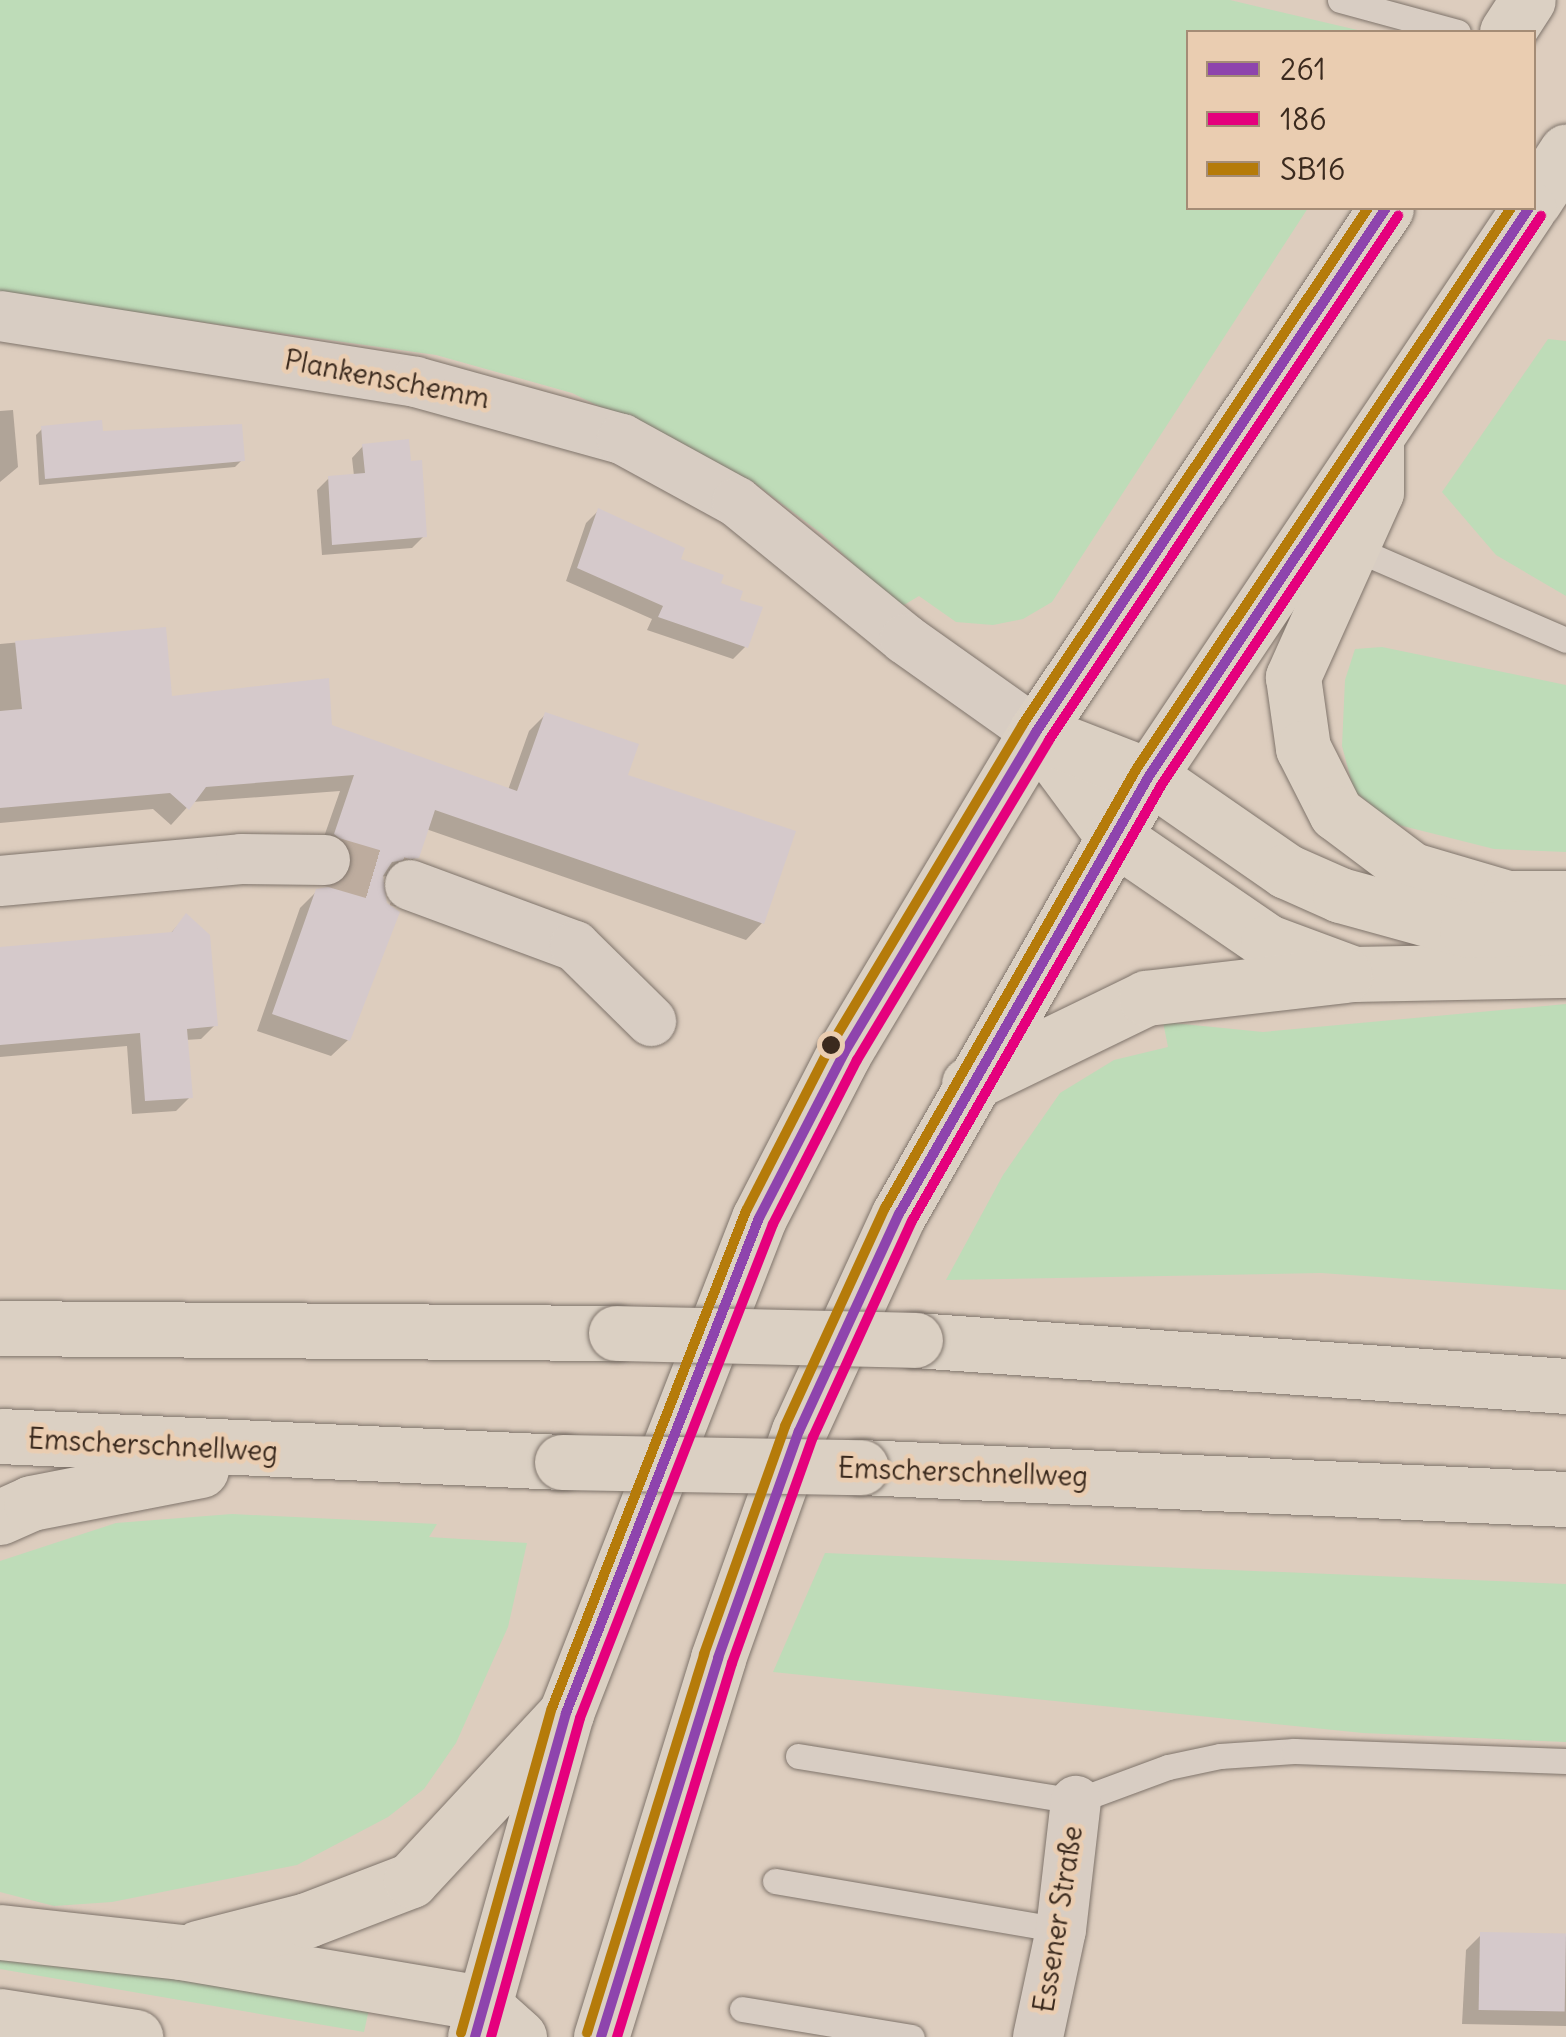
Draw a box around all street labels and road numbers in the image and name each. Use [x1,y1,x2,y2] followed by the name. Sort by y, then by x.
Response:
[282,343,492,415] street label: Plankenschemm
[27,1422,279,1468] street label: Emscherschnellweg
[837,1451,1089,1493] street label: Emscherschnellweg
[1027,1823,1089,2015] street label: Essener Straße

